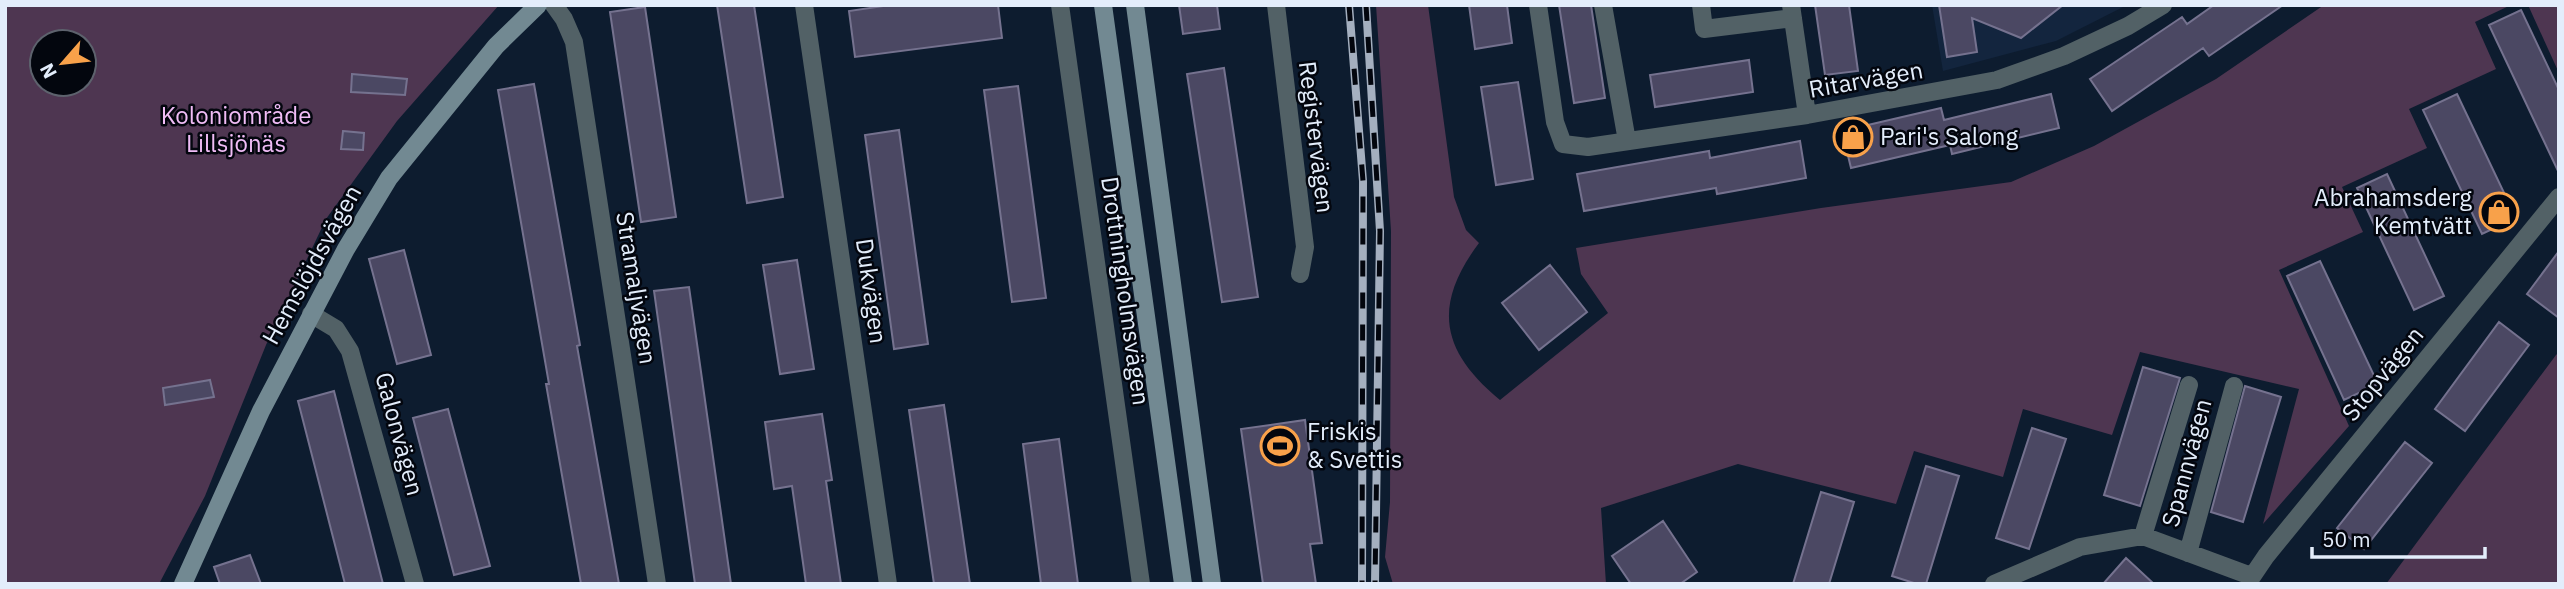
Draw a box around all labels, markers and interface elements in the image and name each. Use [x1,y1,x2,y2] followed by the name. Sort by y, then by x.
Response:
[28,28,98,98] north arrow
[1806,53,1925,105] street label: Ritarvägen
[34,59,62,83] text: N
[1292,59,1342,215] street label: Registervägen
[161,99,311,159] park label: Koloniområde Lillsjönäs
[1832,116,1874,158] shop icon: Pari's Salong
[1880,120,2018,152] place label: Pari's Salong
[1094,175,1158,407] street label: Drottningholmsvägen
[254,179,368,350] street label: Hemslöjdsvägen
[2314,181,2472,241] place label: Abrahamsderg Kemtvätt
[2478,191,2520,233] shop icon: Abrahamsderg Kemtvätt
[609,209,665,366] street label: Stramaljvägen
[849,236,895,345] street label: Dukvägen
[2334,319,2430,427] street label: Stopvägen
[368,368,432,499] street label: Galonvägen
[2154,395,2219,530] street label: Spannvägen
[1307,415,1402,475] place label: Friskis & Svettis
[1259,425,1301,467] sports icon: Friskis & Svettis
[2312,516,2485,560] scale bar
[2322,525,2371,553] text: 50 m

